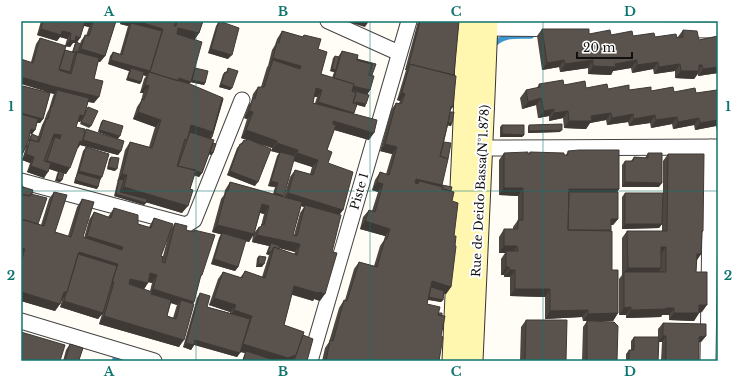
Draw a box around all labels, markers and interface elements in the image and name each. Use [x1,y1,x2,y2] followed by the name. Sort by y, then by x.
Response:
[103,3,115,20] text: A
[278,3,288,20] text: B
[451,3,462,20] text: C
[624,3,636,20] text: D
[577,34,632,60] scale bar
[583,40,615,55] text: 20 m
[8,98,14,115] text: 1
[725,98,731,115] text: 1
[468,104,492,278] street label: Rue de Deido Bassa(N°1.878)
[347,171,371,211] street label: Piste 1
[7,267,15,284] text: 2
[724,267,732,284] text: 2
[103,363,115,380] text: A
[278,363,288,380] text: B
[451,363,462,380] text: C
[624,363,636,380] text: D

